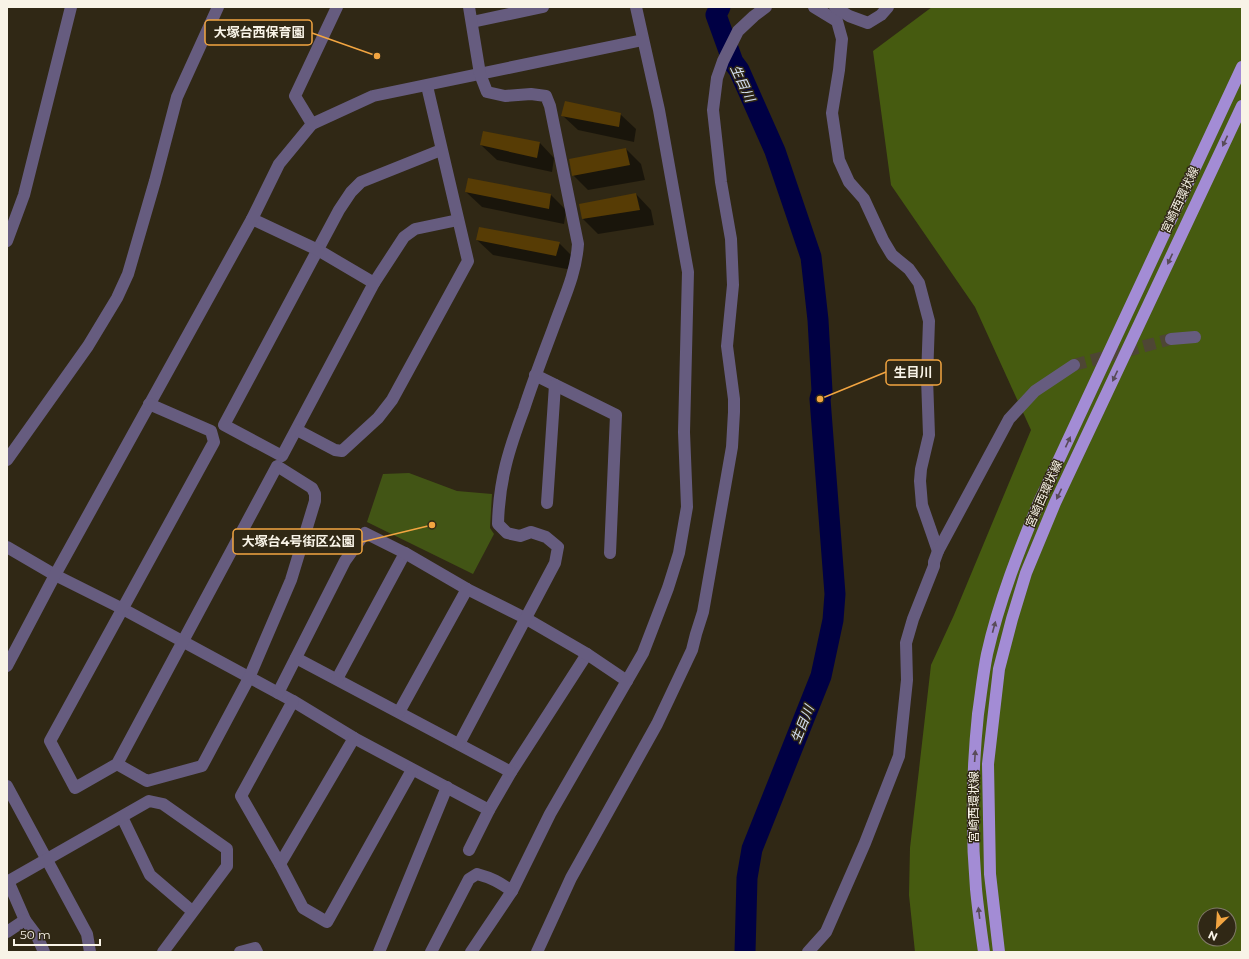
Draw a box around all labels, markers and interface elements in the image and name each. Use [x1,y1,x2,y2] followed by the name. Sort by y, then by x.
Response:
[205,20,312,45] callout: 大塚台西保育園
[213,24,305,40] text: 大塚台西保育園
[728,62,759,106] water label: 生目川
[1222,136,1228,147] one-way arrow
[1158,164,1202,236] street label: 宮崎西環状線
[1167,253,1173,264] one-way arrow
[886,360,941,385] callout: 生目川
[893,364,933,380] text: 生目川
[1112,371,1118,382] one-way arrow
[1065,436,1071,447] one-way arrow
[1022,458,1065,530] street label: 宮崎西環状線
[1056,488,1062,500] one-way arrow
[233,529,362,554] callout: 大塚台4号街区公園
[242,533,354,549] text: 大塚台4号街区公園
[991,621,997,633] one-way arrow
[787,701,817,745] water label: 生目川
[971,750,978,762] one-way arrow
[966,771,981,843] street label: 宮崎西環状線
[976,907,982,919] one-way arrow
[1197,907,1237,947] north arrow
[14,921,100,947] scale bar
[20,927,51,942] text: 50 m
[1206,928,1220,944] text: N

